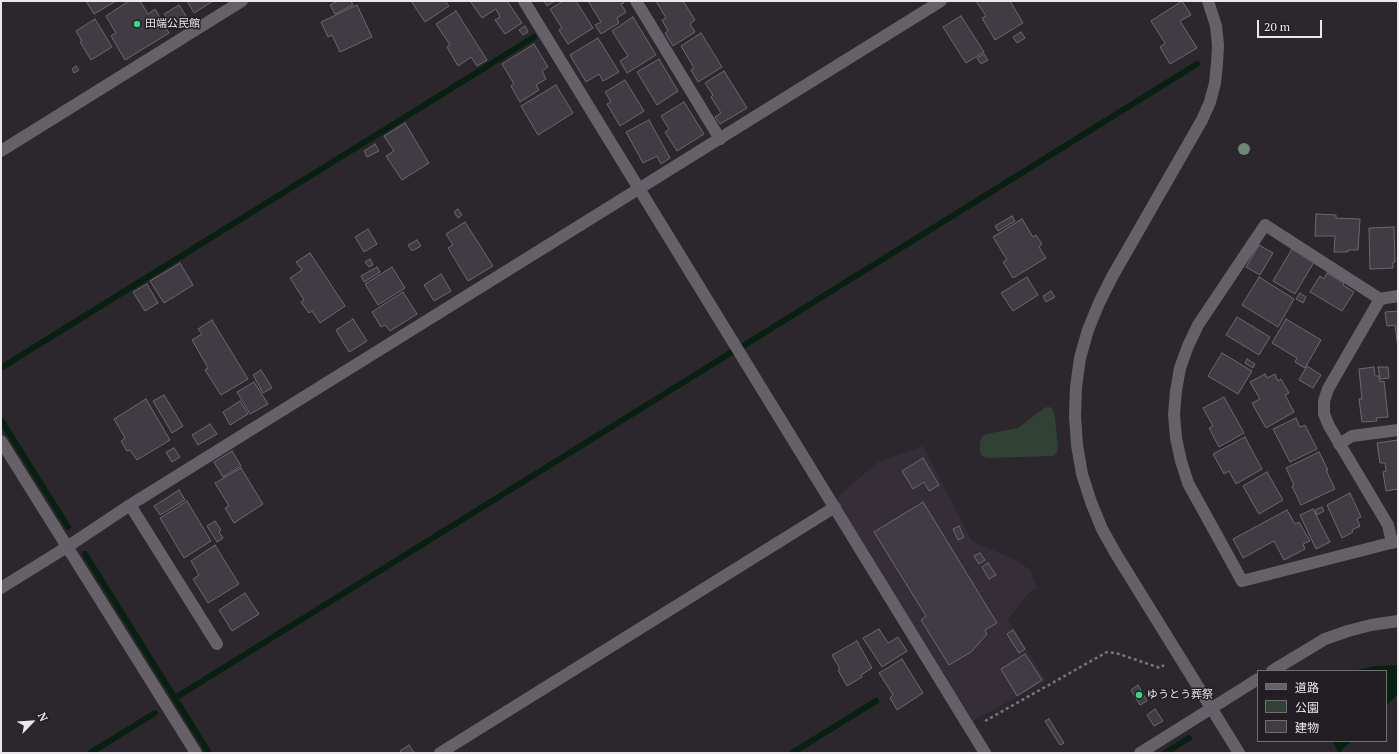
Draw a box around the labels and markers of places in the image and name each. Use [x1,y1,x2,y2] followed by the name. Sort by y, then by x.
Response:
[145,17,200,31] place label: 田端公民館
[132,19,142,29] marker: 田端公民館
[1147,688,1213,702] place label: ゆうとう葬祭
[1134,690,1144,700] marker: ゆうとう葬祭

